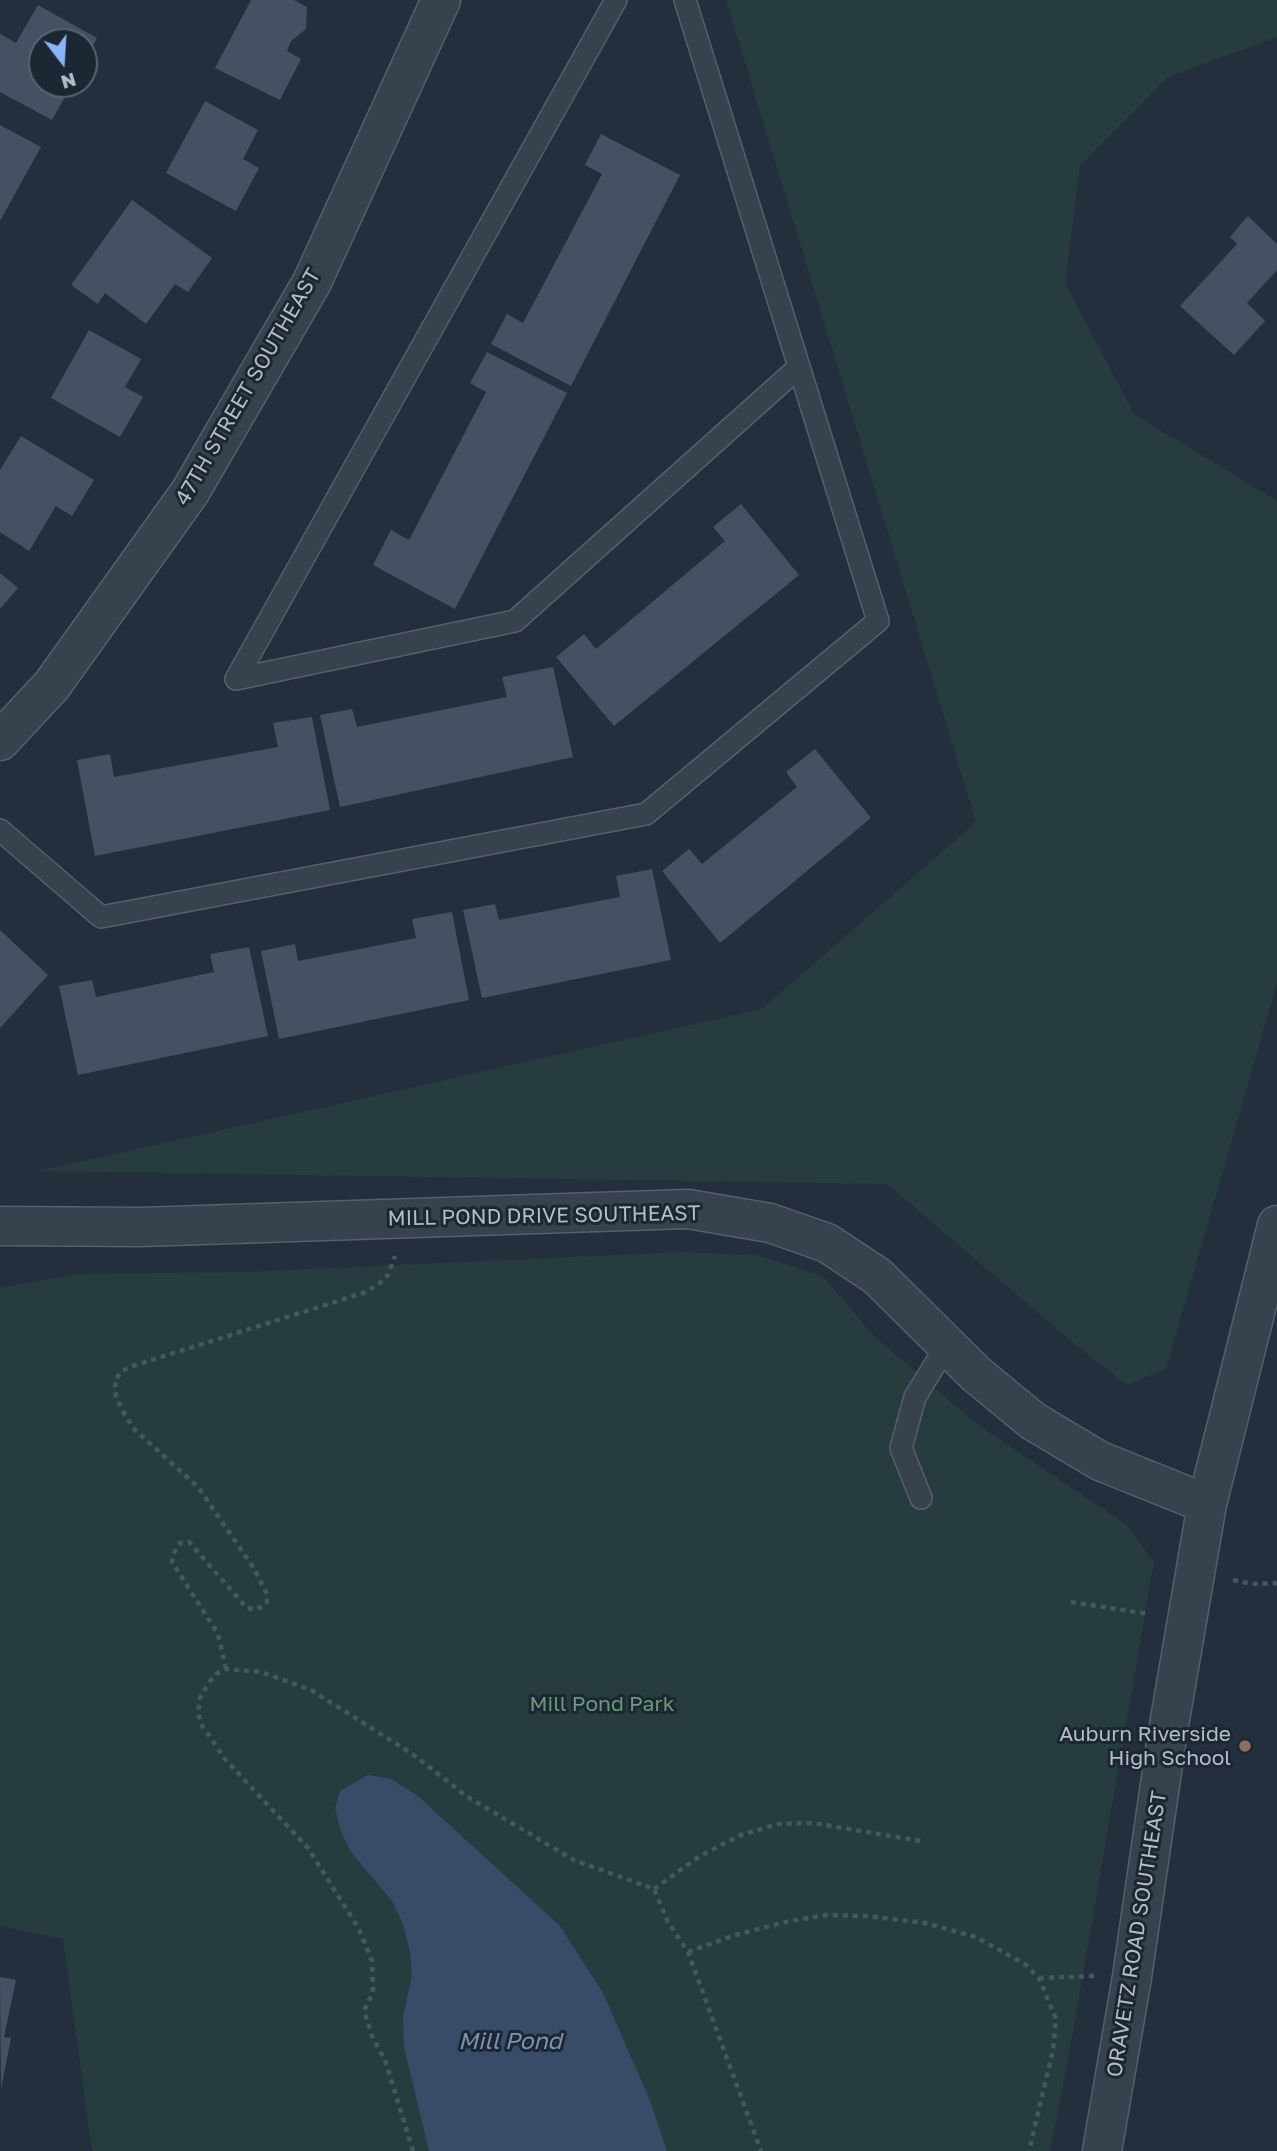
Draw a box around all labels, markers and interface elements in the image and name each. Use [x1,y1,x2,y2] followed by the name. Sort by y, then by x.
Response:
[28,28,98,98] north arrow
[58,69,79,95] text: N
[170,264,326,510] street label: 47TH STREET SOUTHEAST
[387,1201,701,1231] street label: MILL POND DRIVE SOUTHEAST
[529,1691,675,1717] park label: Mill Pond Park
[1059,1721,1231,1771] place label: Auburn Riverside High School
[1237,1738,1253,1754] marker: Auburn Riverside High School
[1102,1789,1172,2079] street label: ORAVETZ ROAD SOUTHEAST
[458,2028,562,2056] water label: Mill Pond

